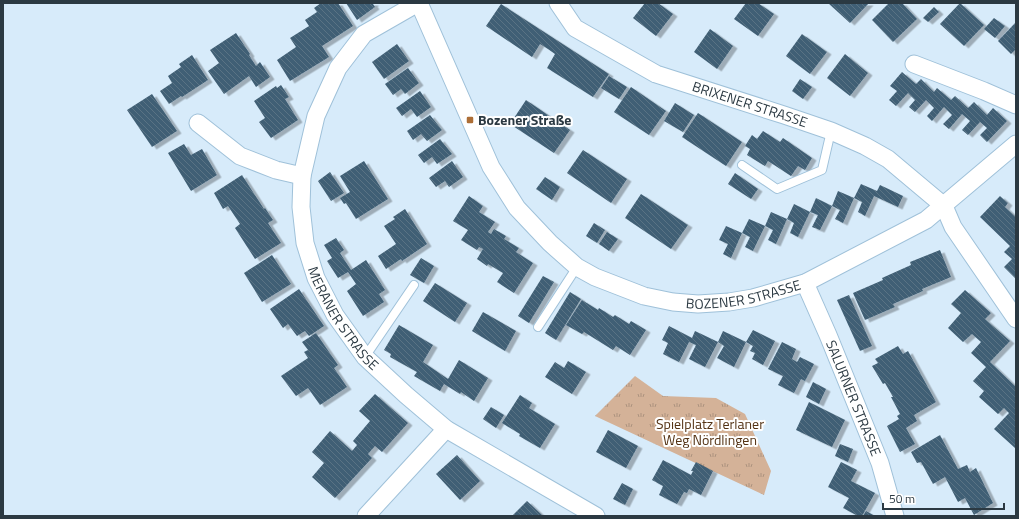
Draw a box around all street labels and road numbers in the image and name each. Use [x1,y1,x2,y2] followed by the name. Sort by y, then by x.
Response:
[690,75,811,132] street label: BRIXENER STRASSE
[303,264,384,375] street label: MERANER STRASSE
[685,274,803,314] street label: BOZENER STRASSE
[821,337,887,459] street label: SALURNER STRASSE

